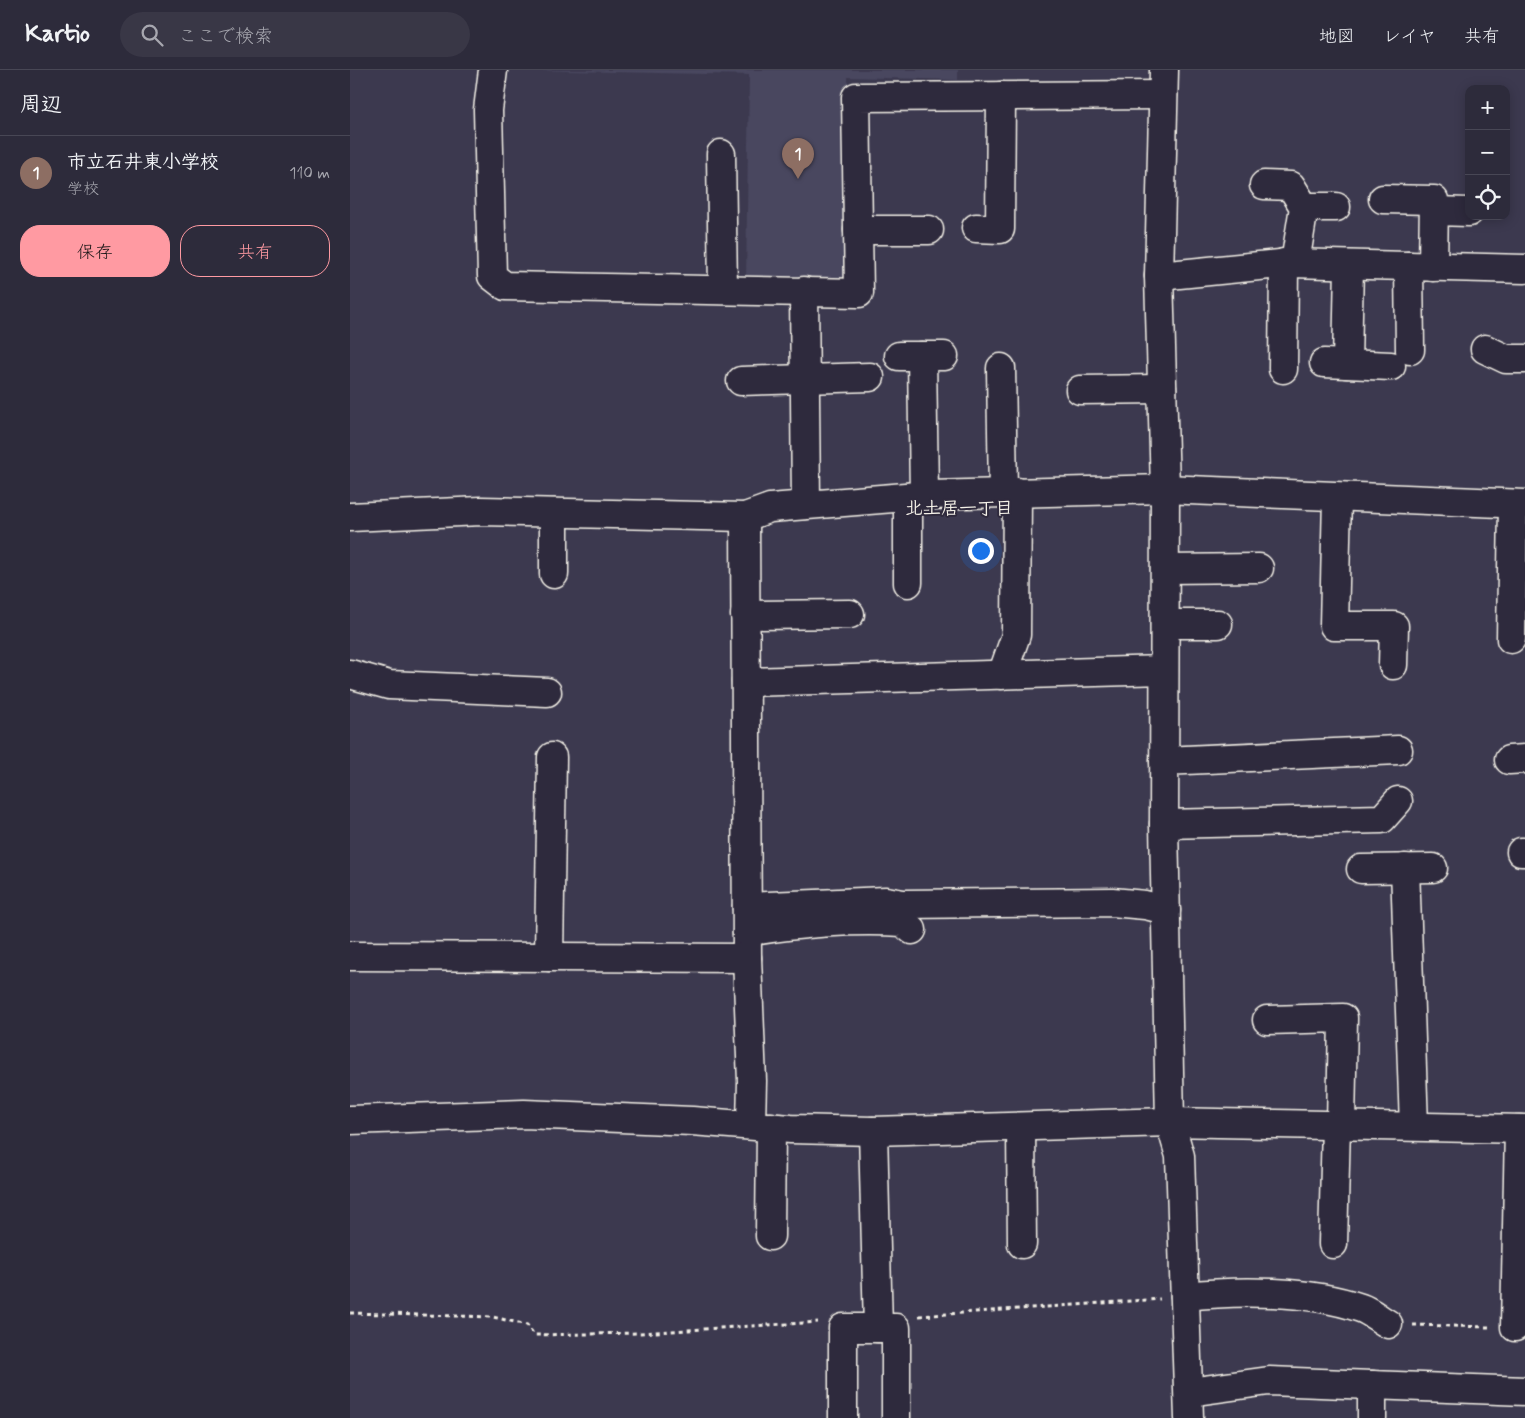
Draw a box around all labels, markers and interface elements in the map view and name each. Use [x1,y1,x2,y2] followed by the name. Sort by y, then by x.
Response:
[120,12,470,57] search box
[25,19,90,50] text: Kartio
[138,21,166,49] icon: search
[178,24,273,49] text: ここで検索
[1319,25,1355,49] text: 地図
[1383,25,1436,49] text: レイヤ
[1464,25,1500,49] text: 共有
[1465,85,1510,220] map controls
[1465,85,1510,130] button: +
[20,91,62,119] text: 周辺
[1465,130,1510,175] button: −
[782,138,814,179] pin: 1
[67,150,219,175] text: 市立石井東小学校
[32,163,40,184] text: 1
[289,163,330,184] text: 110 m
[1465,175,1510,220] button: locate
[67,179,99,200] text: 学校
[20,225,170,277] button: 保存
[180,225,330,277] button: 共有
[905,497,1013,521] district label: 北土居一丁目
[968,538,994,564] your location

